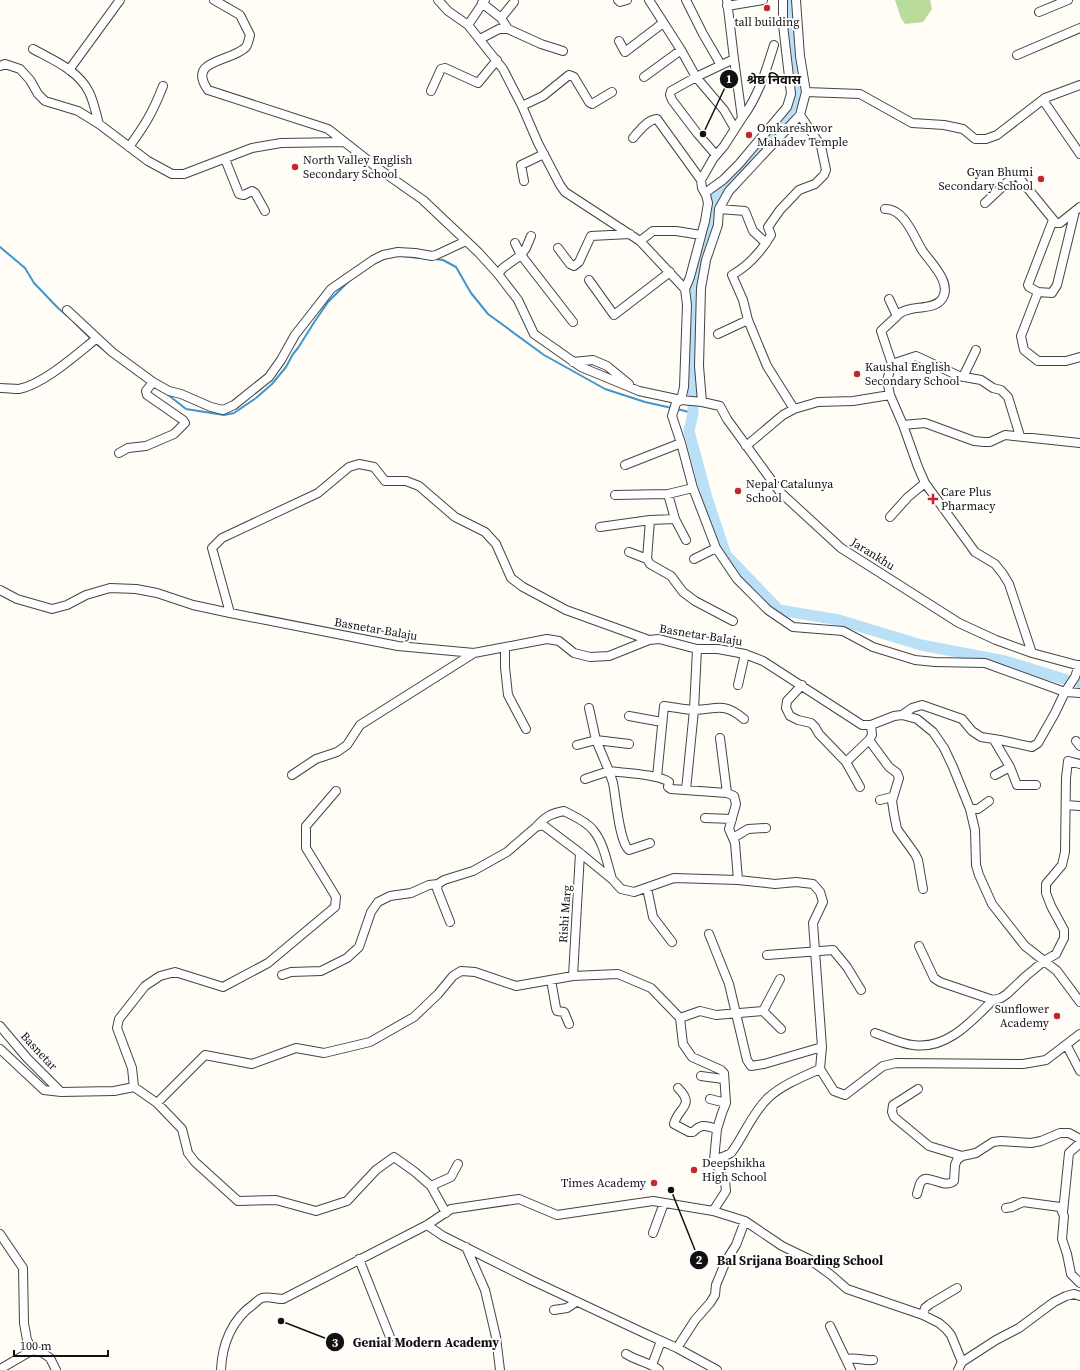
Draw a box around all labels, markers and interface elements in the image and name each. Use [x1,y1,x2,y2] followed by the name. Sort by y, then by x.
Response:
[762,3,772,13] marker: tall building
[735,14,799,30] place label: tall building
[719,67,810,92] callout: श्रेष्ठ निवास
[726,71,732,87] text: 1
[747,71,802,88] text: श्रेष्ठ निवास
[757,120,848,150] place label: Omkareshwor Mahadev Temple
[744,130,754,140] marker: Omkareshwor Mahadev Temple
[303,152,413,182] place label: North Valley English Secondary School
[290,162,300,172] marker: North Valley English Secondary School
[938,164,1033,194] place label: Gyan Bhumi Secondary School
[1036,174,1046,184] marker: Gyan Bhumi Secondary School
[865,359,960,389] place label: Kaushal English Secondary School
[852,369,862,379] marker: Kaushal English Secondary School
[746,476,834,506] place label: Nepal Catalunya School
[941,484,996,514] place label: Care Plus Pharmacy
[733,486,743,496] marker: Nepal Catalunya School
[928,494,938,504] marker: Care Plus Pharmacy
[847,534,898,574] street label: Jarankhu
[333,614,419,644] street label: Basnetar-Balaju
[658,621,744,649] street label: Basnetar-Balaju
[555,885,575,943] street label: Rishi Marg
[995,1001,1050,1031] place label: Sunflower Academy
[1052,1011,1062,1021] marker: Sunflower Academy
[17,1028,61,1074] street label: Basnetar
[702,1155,767,1185] place label: Deepshikha High School
[689,1165,699,1175] marker: Deepshikha High School
[561,1175,647,1191] place label: Times Academy
[649,1178,659,1188] marker: Times Academy
[689,1248,892,1273] callout: Bal Srijana Boarding School
[696,1252,703,1268] text: 2
[717,1252,883,1269] text: Bal Srijana Boarding School
[325,1330,507,1355] callout: Genial Modern Academy
[14,1332,108,1358] scale bar
[353,1334,499,1351] text: Genial Modern Academy
[332,1335,339,1351] text: 3
[20,1338,52,1354] text: 100 m

